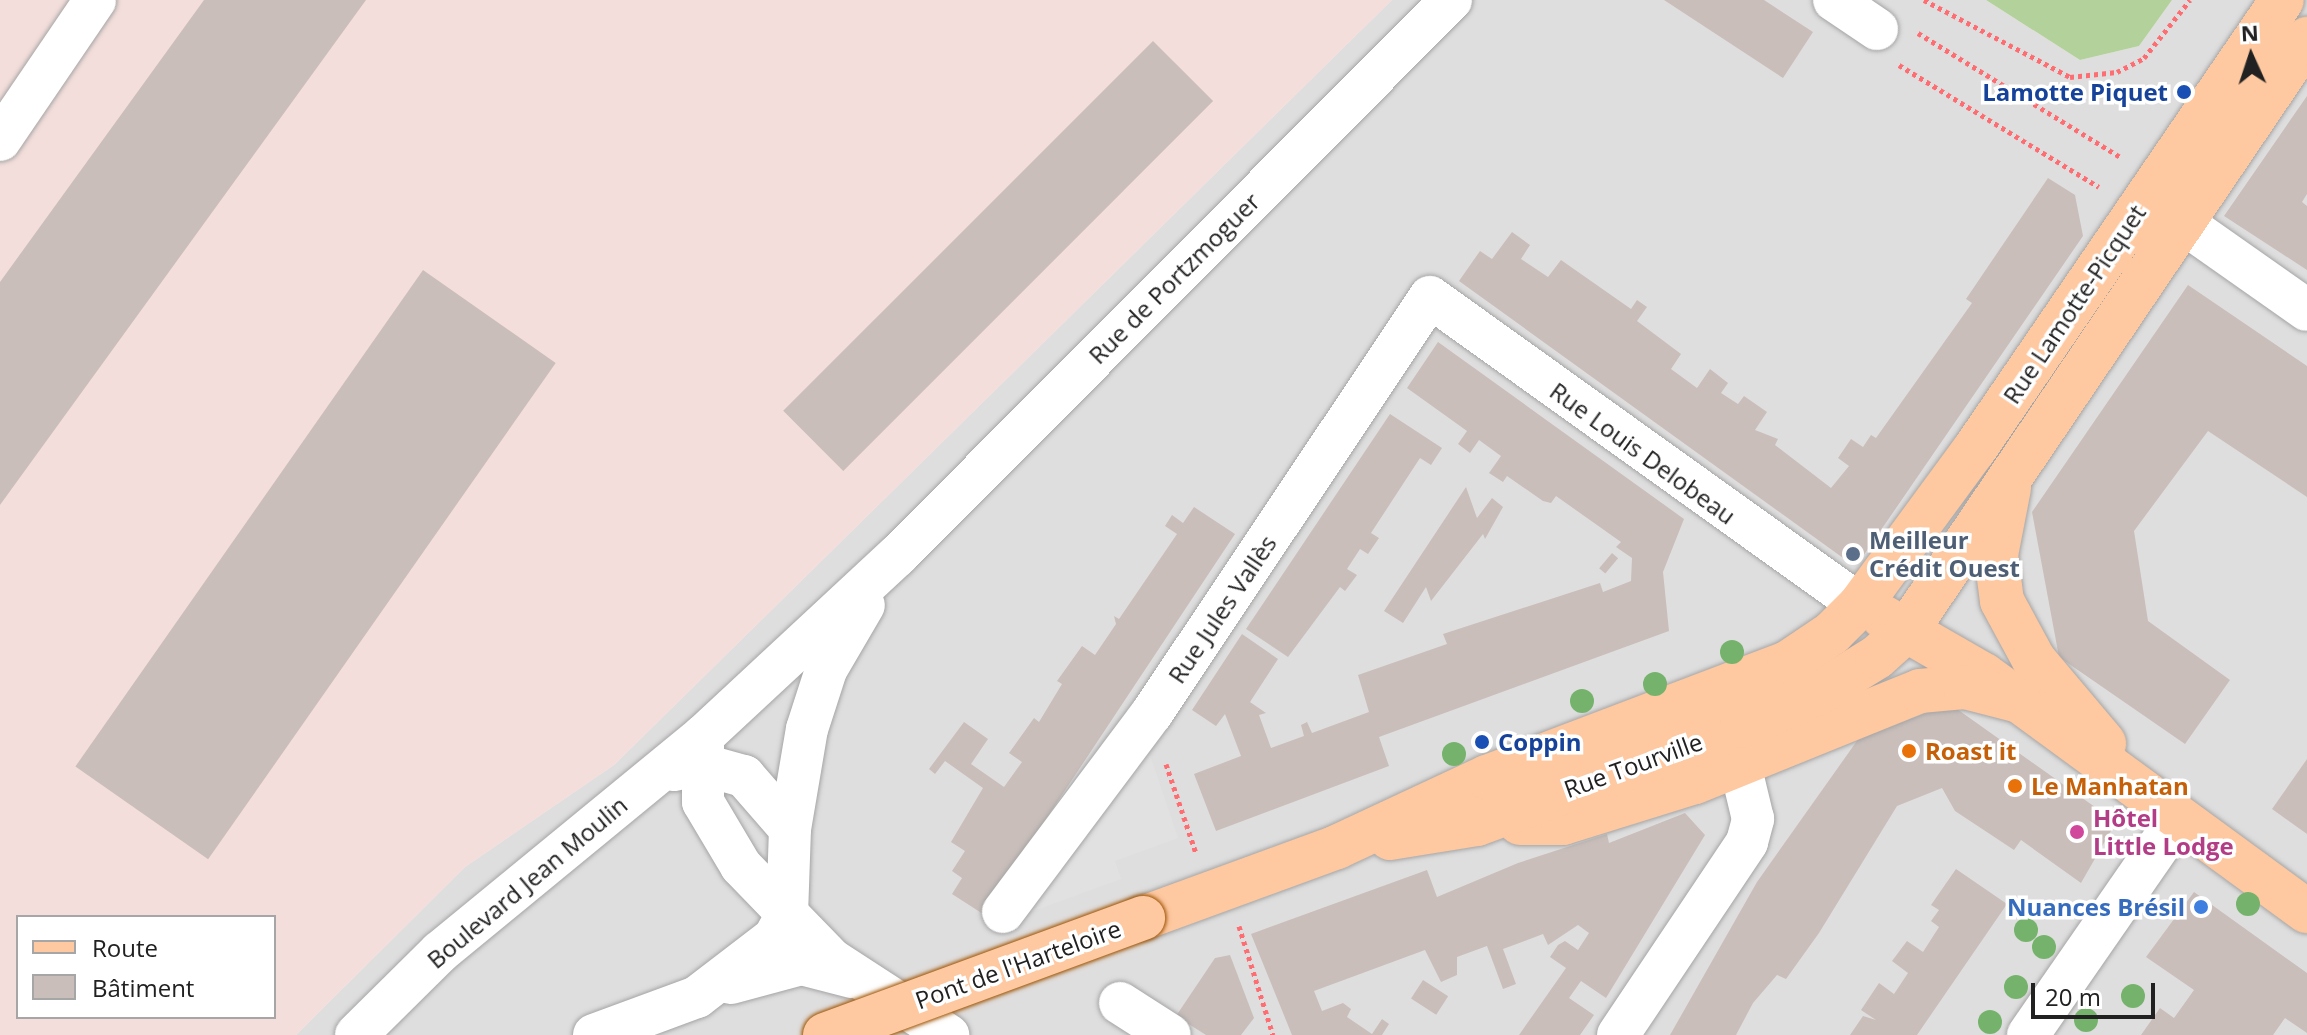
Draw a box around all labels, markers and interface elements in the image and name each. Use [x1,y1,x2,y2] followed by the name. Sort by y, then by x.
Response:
[2211,16,2291,96] north arrow
[2240,17,2259,47] text: N
[1982,78,2168,106] place label: Lamotte Piquet
[2175,83,2193,101] marker: Lamotte Piquet
[1083,187,1265,369] street label: Rue de Portzmoguer
[1997,199,2151,409] street label: Rue Lamotte-Picquet
[1545,376,1741,530] street label: Rue Louis Delobeau
[1869,526,2020,582] place label: Meilleur Crédit Ouest
[1162,530,1282,688] street label: Rue Jules Vallès
[1844,545,1862,563] marker: Meilleur Crédit Ouest
[1560,727,1706,803] street label: Rue Tourville
[1498,728,1582,756] place label: Coppin
[1473,733,1491,751] marker: Coppin
[1925,737,2017,765] place label: Roast it
[1900,742,1918,760] marker: Roast it
[2031,772,2189,800] place label: Le Manhatan
[2006,777,2024,795] marker: Le Manhatan
[421,790,633,974] street label: Boulevard Jean Moulin
[2093,804,2234,860] place label: Hôtel Little Lodge
[2068,823,2086,841] marker: Hôtel Little Lodge
[2007,893,2185,921] place label: Nuances Brésil
[2192,898,2210,916] marker: Nuances Brésil
[911,913,1125,1015] street label: Pont de l'Harteloire
[16,915,276,1019] legend
[92,931,158,964] text: Route
[2035,967,2159,1017] scale bar
[92,971,194,1004] text: Bâtiment
[2045,980,2101,1013] text: 20 m

